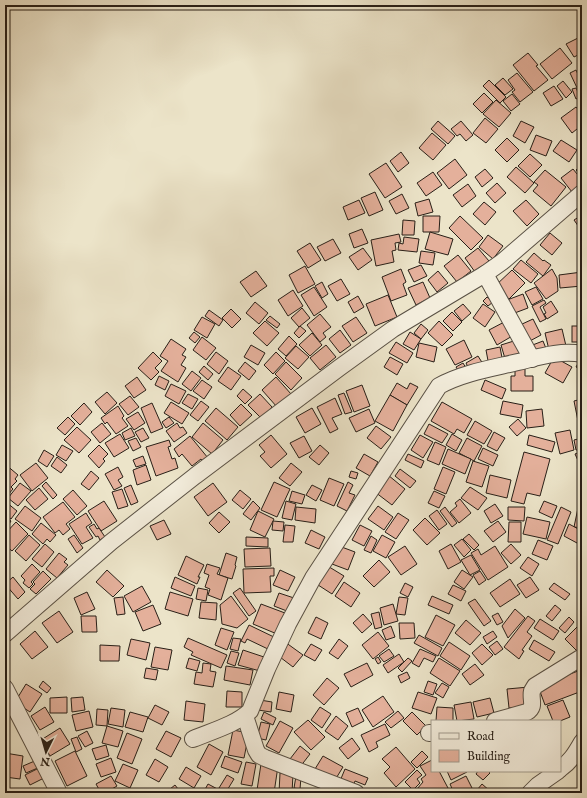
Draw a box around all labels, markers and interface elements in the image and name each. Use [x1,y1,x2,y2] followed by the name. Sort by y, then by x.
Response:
[431,720,561,772] legend
[467,729,495,744] text: Road
[26,732,66,772] north arrow
[467,749,511,764] text: Building
[39,754,52,768] text: N

